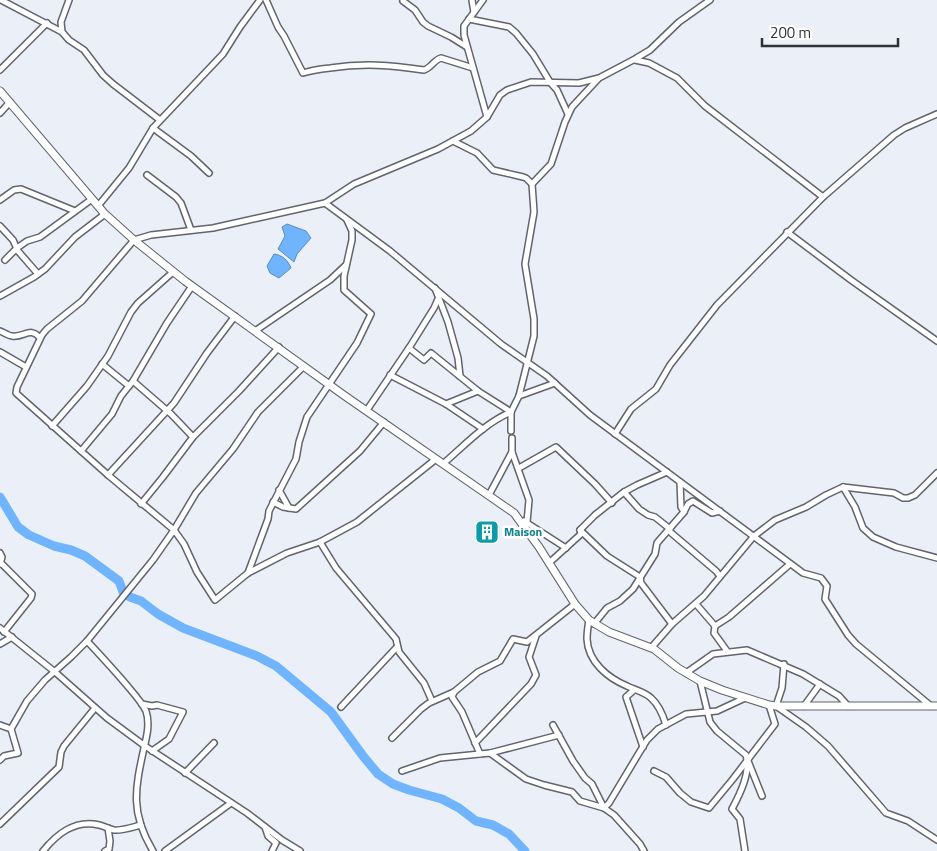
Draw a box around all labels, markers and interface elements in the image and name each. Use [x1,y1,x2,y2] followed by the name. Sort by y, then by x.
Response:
[762,15,898,47] scale bar
[770,21,811,44] text: 200 m
[474,519,500,545] building icon: Maison
[504,522,542,541] place label: Maison

